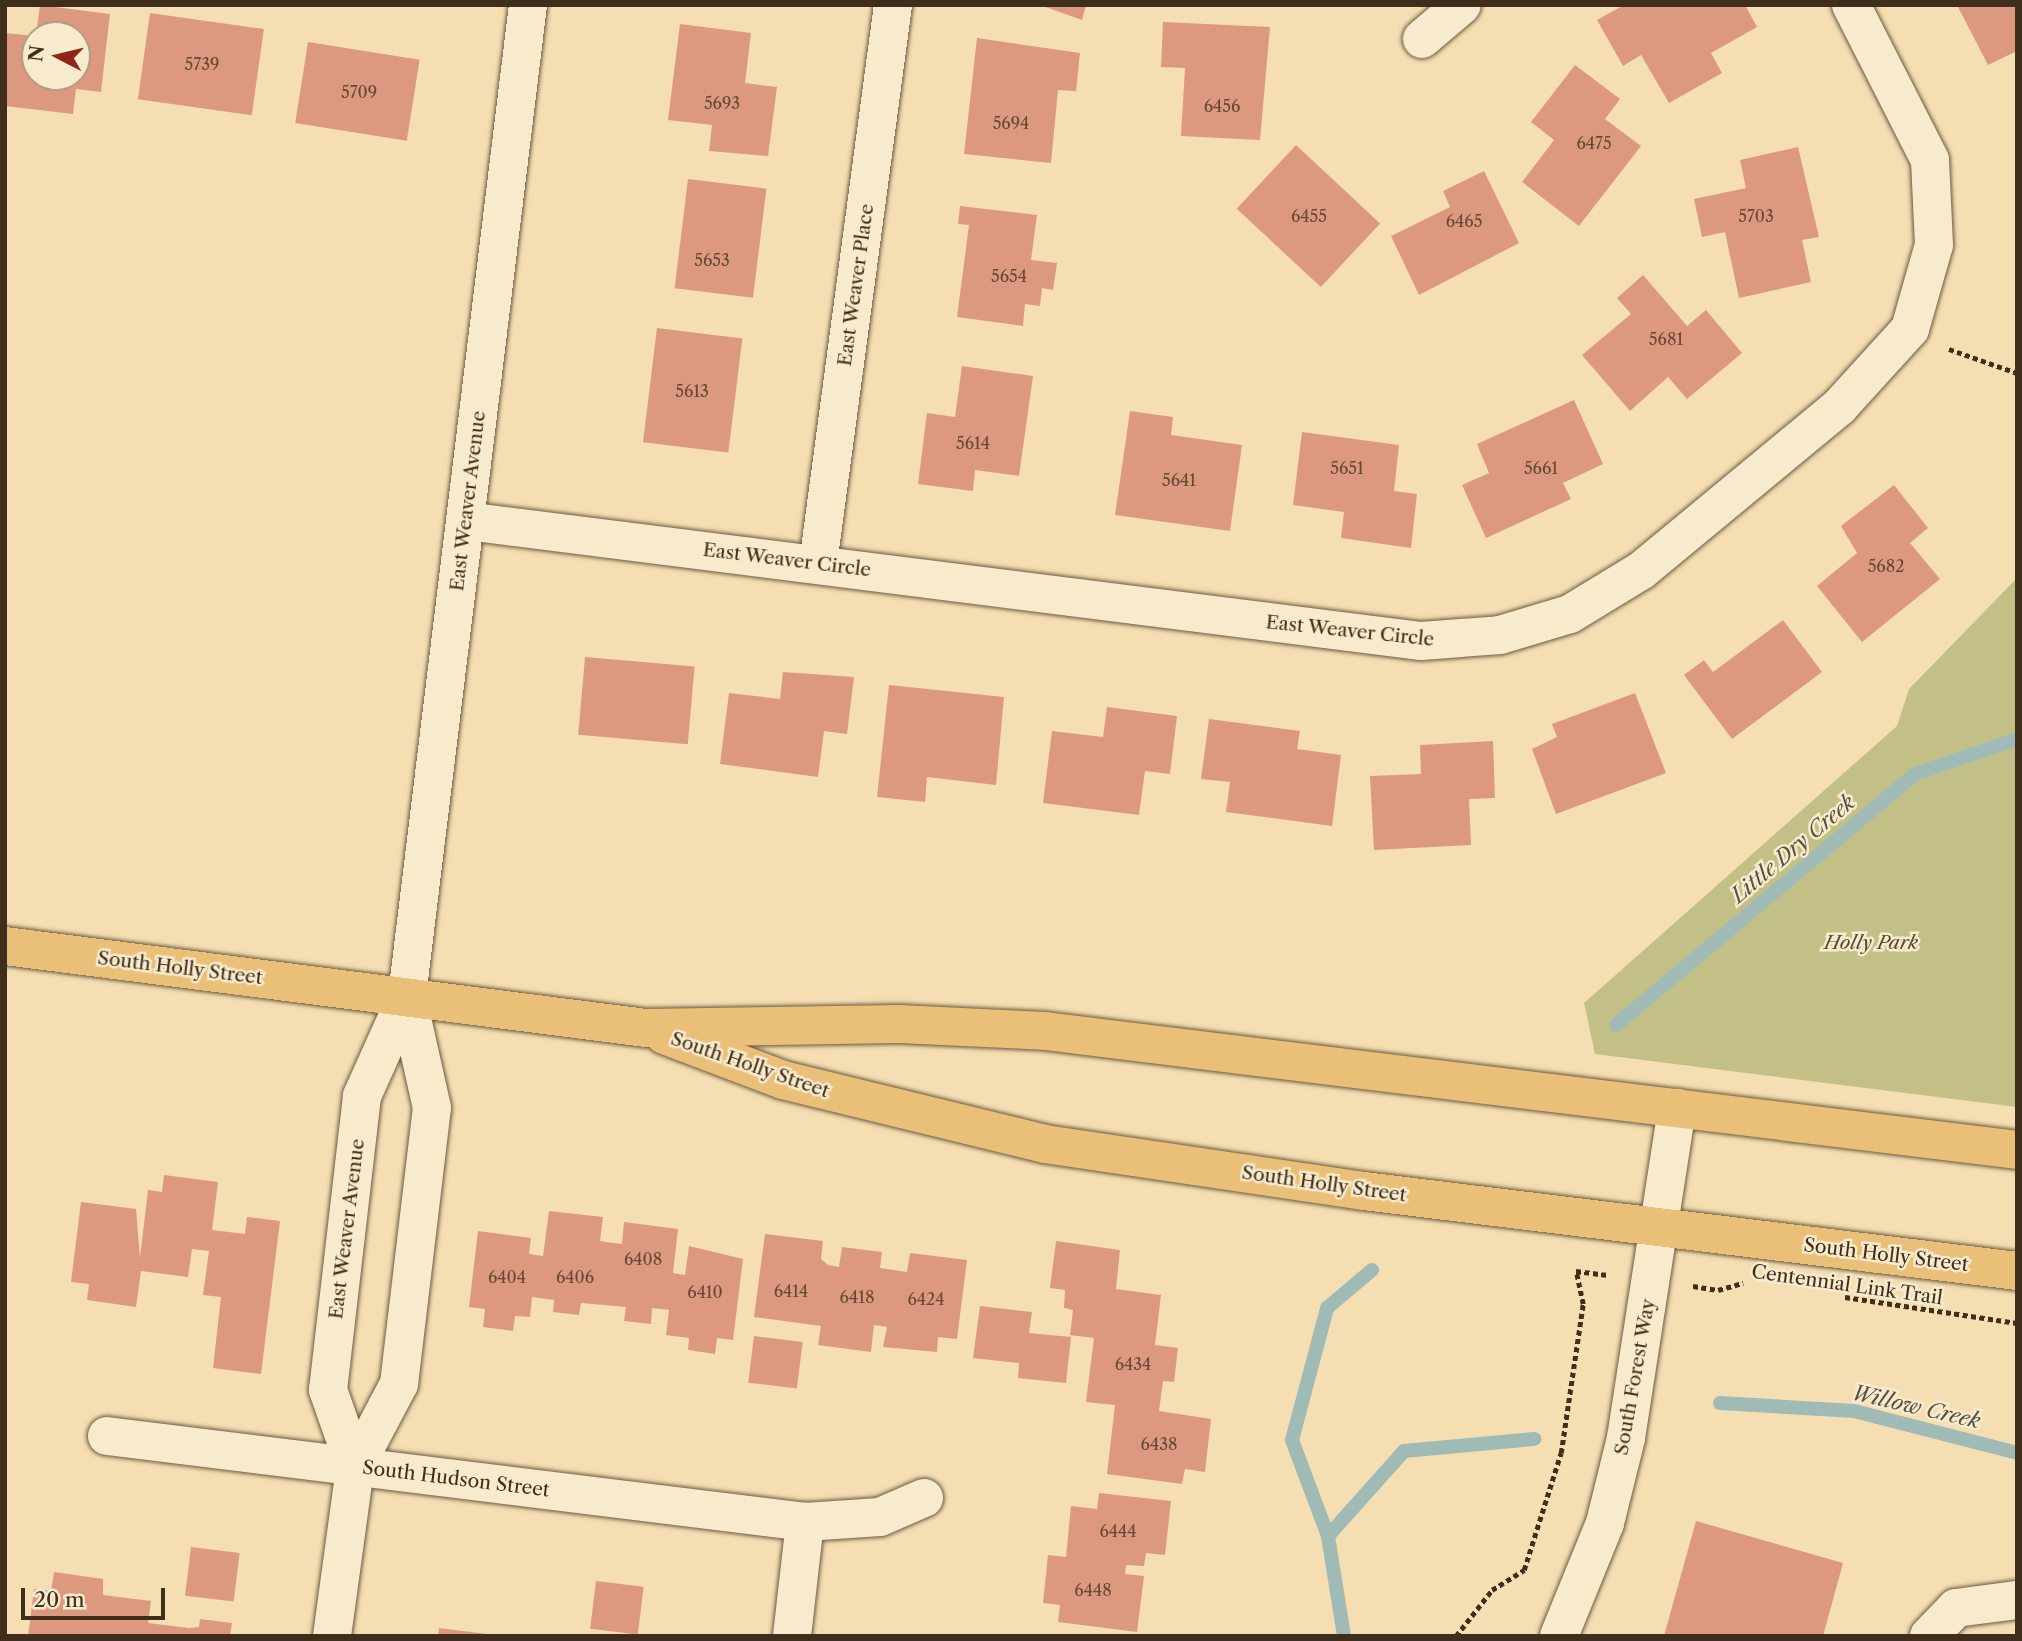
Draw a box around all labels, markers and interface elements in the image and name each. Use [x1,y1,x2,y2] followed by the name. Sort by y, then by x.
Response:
[21,21,91,91] north arrow
[24,44,49,63] text: N
[185,54,219,74] house number: 5739
[341,82,377,102] house number: 5709
[704,93,740,113] house number: 5693
[1204,96,1240,116] house number: 6456
[993,113,1029,133] house number: 5694
[1576,133,1612,153] house number: 6475
[833,202,879,368] street label: East Weaver Place
[1291,206,1327,226] house number: 6455
[1738,206,1774,226] house number: 5703
[1446,211,1482,231] house number: 6465
[694,250,730,270] house number: 5653
[991,266,1027,286] house number: 5654
[1649,329,1683,349] house number: 5681
[675,381,709,401] house number: 5613
[446,409,490,593] street label: East Weaver Avenue
[956,433,990,453] house number: 5614
[1330,458,1364,478] house number: 5651
[1524,458,1558,478] house number: 5661
[1162,470,1196,490] house number: 5641
[701,538,873,582] street label: East Weaver Circle
[1868,556,1904,576] house number: 5682
[1264,611,1436,651] street label: East Weaver Circle
[1726,790,1860,908] water label: Little Dry Creek
[1824,932,1918,954] park label: Holly Park
[96,947,264,989] street label: South Holly Street
[668,1027,832,1103] street label: South Holly Street
[325,1137,369,1321] street label: East Weaver Avenue
[1240,1161,1408,1207] street label: South Holly Street
[1802,1234,1970,1276] street label: South Holly Street
[624,1249,662,1269] house number: 6408
[1750,1260,1944,1310] street label: Centennial Link Trail
[488,1267,526,1287] house number: 6404
[556,1267,594,1287] house number: 6406
[774,1281,808,1301] house number: 6414
[687,1282,723,1302] house number: 6410
[840,1287,874,1307] house number: 6418
[907,1289,945,1309] house number: 6424
[1610,1297,1660,1457] street label: South Forest Way
[1115,1354,1151,1374] house number: 6434
[1849,1380,1983,1434] water label: Willow Creek
[1141,1434,1177,1454] house number: 6438
[361,1456,551,1502] street label: South Hudson Street
[1099,1521,1137,1541] house number: 6444
[24,1574,168,1618] scale bar
[1074,1580,1112,1600] house number: 6448
[34,1587,85,1612] text: 20 m

